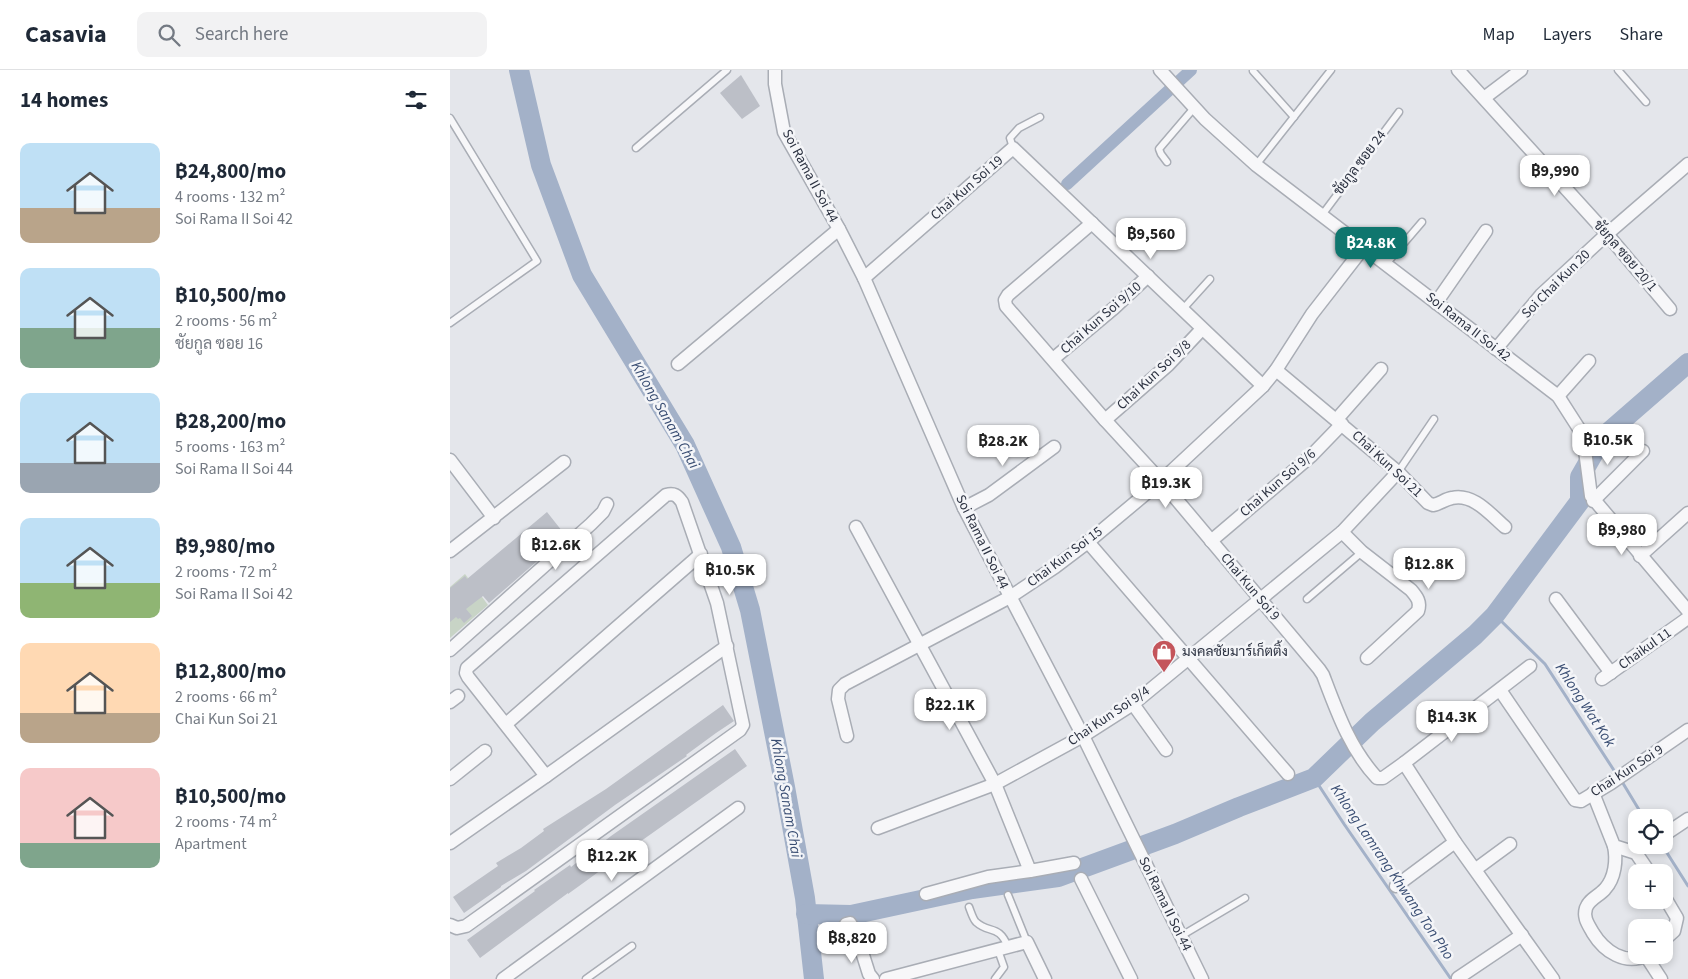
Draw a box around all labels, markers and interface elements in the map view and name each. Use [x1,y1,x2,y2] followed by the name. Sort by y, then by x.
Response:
[137,12,487,57] search box
[25,17,107,52] text: Casavia
[155,21,183,49] icon: search
[195,21,288,48] text: Search here
[1483,22,1515,47] text: Map
[1543,22,1592,47] text: Layers
[1620,22,1663,47] text: Share
[20,85,108,115] text: 14 homes
[402,86,430,114] icon: filters
[777,126,843,226] street label: Soi Rama II Soi 44
[1329,126,1391,200] street label: ชัยกูล ซอย 24
[926,151,1008,225] street label: Chai Kun Soi 19
[1514,154,1596,197] pin: ฿9,990
[175,156,286,186] text: ฿24,800/mo
[1531,160,1579,182] text: ฿9,990
[60,163,120,223] icon: home
[175,186,285,208] text: 4 rooms · 132 m²
[175,208,293,230] text: Soi Rama II Soi 42
[1588,216,1662,296] street label: ชัยกูล ซอย 20/1
[1110,218,1192,260] pin: ฿9,560
[1127,223,1175,245] text: ฿9,560
[1330,226,1412,269] pin: ฿24.8K
[1346,232,1396,254] text: ฿24.8K
[1517,245,1595,323] street label: Soi Chai Kun 20
[1056,277,1146,359] street label: Chai Kun Soi 9/10
[175,280,286,310] text: ฿10,500/mo
[1421,287,1515,367] street label: Soi Rama II Soi 42
[60,288,120,348] icon: home
[175,310,277,332] text: 2 rooms · 56 m²
[175,333,263,355] text: ชัยกูล ซอย 16
[1112,335,1196,415] street label: Chai Kun Soi 9/8
[626,358,704,473] water label: Khlong Sanam Chai
[175,406,286,436] text: ฿28,200/mo
[60,413,120,473] icon: home
[962,424,1044,467] pin: ฿28.2K
[1567,424,1649,466] pin: ฿10.5K
[1347,426,1427,502] street label: Chai Kun Soi 21
[1583,429,1633,451] text: ฿10.5K
[978,430,1028,452] text: ฿28.2K
[175,436,285,458] text: 5 rooms · 163 m²
[1236,444,1320,522] street label: Chai Kun Soi 9/6
[175,458,293,480] text: Soi Rama II Soi 44
[1125,466,1207,509] pin: ฿19.3K
[1141,472,1191,494] text: ฿19.3K
[950,491,1014,593] street label: Soi Rama II Soi 44
[1581,514,1663,556] pin: ฿9,980
[1598,519,1646,541] text: ฿9,980
[1023,522,1107,592] street label: Chai Kun Soi 15
[515,528,597,571] pin: ฿12.6K
[175,531,275,561] text: ฿9,980/mo
[531,534,581,556] text: ฿12.6K
[60,538,120,598] icon: home
[1388,548,1470,590] pin: ฿12.8K
[1216,549,1284,625] street label: Chai Kun Soi 9
[1404,553,1454,575] text: ฿12.8K
[689,554,771,596] pin: ฿10.5K
[705,559,755,581] text: ฿10.5K
[175,561,277,583] text: 2 rooms · 72 m²
[175,583,293,605] text: Soi Rama II Soi 42
[1614,623,1676,675] street label: Chaikul 11
[1151,639,1177,673] shop icon: มงคลชัยมาร์เก็ตติ้ง
[1182,640,1288,662] place label: มงคลชัยมาร์เก็ตติ้ง
[175,656,286,686] text: ฿12,800/mo
[1550,659,1621,752] water label: Khlong Wat Kok
[60,663,120,723] icon: home
[1064,681,1154,751] street label: Chai Kun Soi 9/4
[175,686,277,708] text: 2 rooms · 66 m²
[909,688,991,731] pin: ฿22.1K
[925,694,975,716] text: ฿22.1K
[1411,700,1493,743] pin: ฿14.3K
[1427,706,1477,728] text: ฿14.3K
[175,708,278,730] text: Chai Kun Soi 21
[765,737,807,860] water label: Khlong Sanam Chai
[1587,740,1667,802] street label: Chai Kun Soi 9
[1325,780,1459,964] water label: Khlong Lamrang Khwang Ton Pho
[175,781,286,811] text: ฿10,500/mo
[60,788,120,848] icon: home
[1628,809,1673,964] map controls
[1628,809,1673,854] button: locate
[175,811,277,833] text: 2 rooms · 74 m²
[175,833,247,855] text: Apartment
[571,840,653,882] pin: ฿12.2K
[587,845,637,867] text: ฿12.2K
[1133,853,1197,955] street label: Soi Rama II Soi 44
[1628,864,1673,909] button: +
[1628,919,1673,964] button: −
[811,922,893,964] pin: ฿8,820
[828,927,876,949] text: ฿8,820

